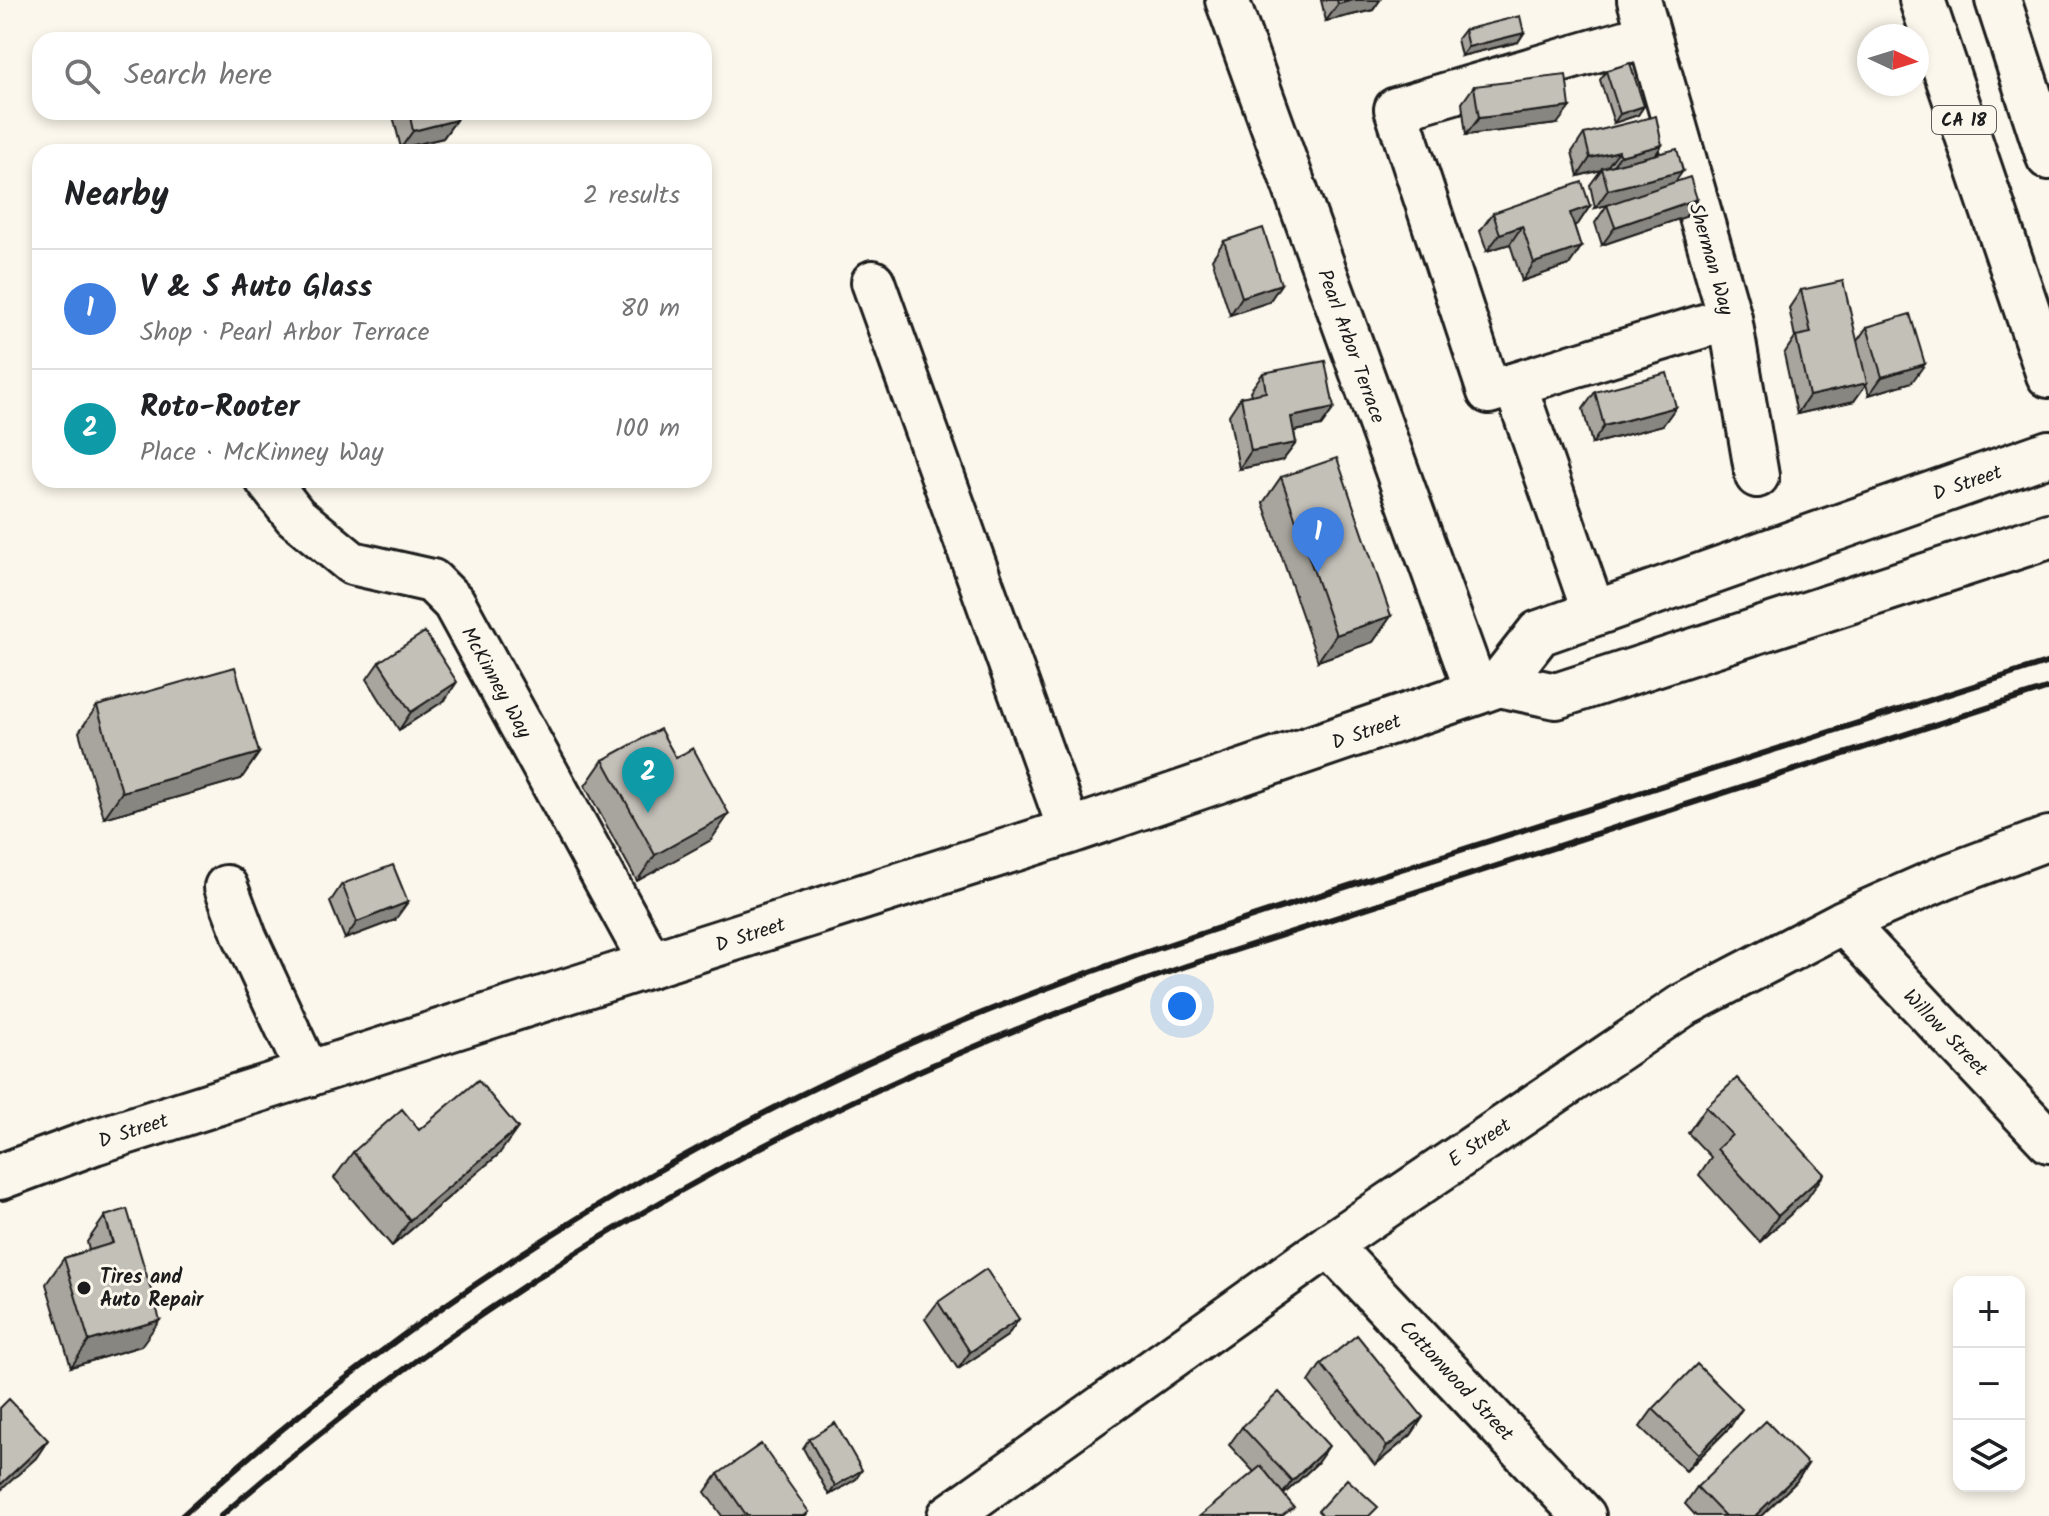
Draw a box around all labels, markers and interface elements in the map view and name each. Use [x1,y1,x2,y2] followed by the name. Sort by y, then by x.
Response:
[1857,24,1929,96] north arrow
[32,32,712,120] search box
[124,52,272,100] text: Search here
[60,54,104,98] icon: search
[1932,106,1996,134] road number: CA 18
[64,169,169,223] text: Nearby
[583,175,680,217] text: 2 results
[1679,200,1742,320] street label: Sherman Way
[140,264,372,312] text: V & S Auto Glass
[1307,265,1393,428] street label: Pearl Arbor Terrace
[86,288,94,330] text: 1
[620,288,680,330] text: 80 m
[140,312,430,354] text: Shop · Pearl Arbor Terrace
[140,384,299,432] text: Roto-Rooter
[82,408,98,450] text: 2
[615,408,680,450] text: 100 m
[140,432,383,474] text: Place · McKinney Way
[1929,457,2007,511] street label: D Street
[1292,507,1344,573] pin: 1
[451,621,539,745] street label: McKinney Way
[1328,706,1406,760] street label: D Street
[622,747,674,813] pin: 2
[712,910,790,962] street label: D Street
[1894,982,1995,1085] street label: Willow Street
[1162,986,1202,1026] your location
[95,1106,173,1158] street label: D Street
[1442,1111,1518,1177] street label: E Street
[100,1262,204,1317] place label: Tires and Auto Repair
[1953,1276,2025,1492] map controls
[1953,1276,2025,1348] button: +
[75,1279,93,1297] marker: Tires and Auto Repair
[1390,1313,1521,1450] street label: Cottonwood Street
[1953,1348,2025,1420] button: −
[1953,1420,2025,1492] button: layers

